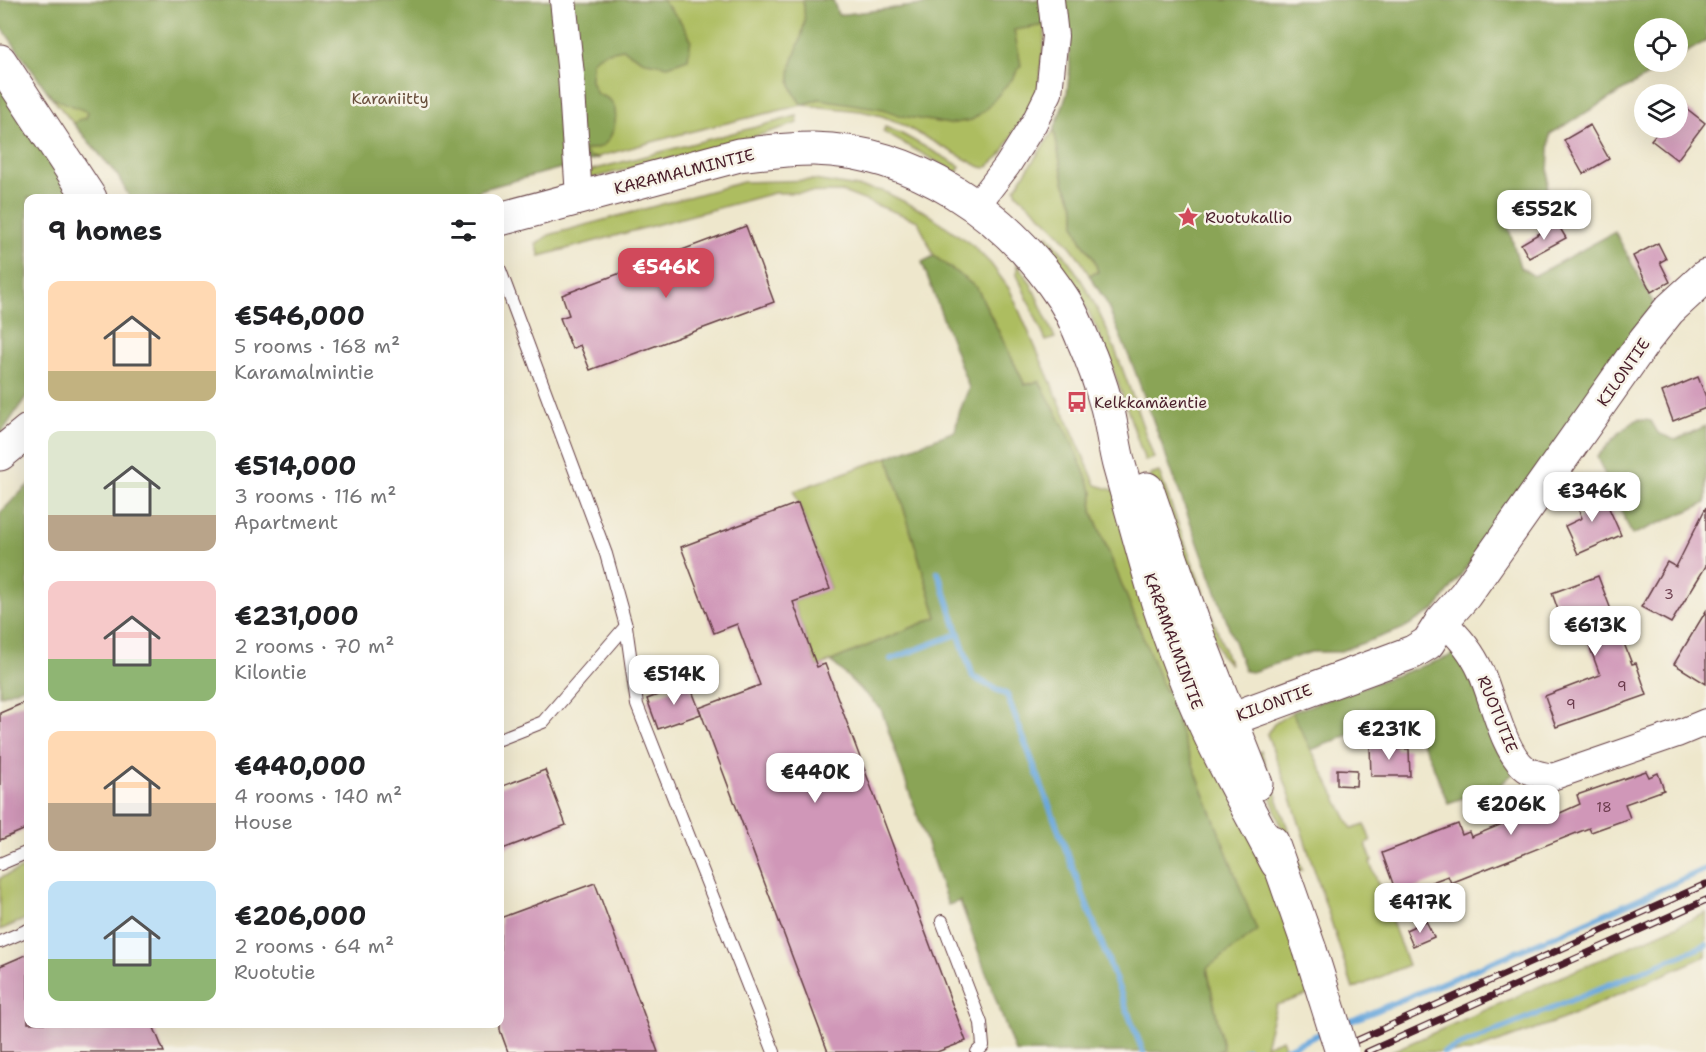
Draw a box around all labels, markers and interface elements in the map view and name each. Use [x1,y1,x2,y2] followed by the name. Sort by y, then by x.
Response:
[1634,18,1688,138] map controls
[1634,18,1688,72] button: locate
[1634,84,1688,138] button: layers
[351,88,429,109] park label: Karaniitty
[612,144,756,199] street label: KARAMALMINTIE
[1502,190,1586,241] pin: €552K
[1511,196,1577,222] text: €552K
[1176,205,1200,229] place icon: Ruotukallio
[1205,207,1292,228] place label: Ruotukallio
[48,213,162,248] text: 9 homes
[447,214,480,247] icon: filters
[624,248,708,299] pin: €546K
[632,254,700,280] text: €546K
[234,298,365,333] text: €546,000
[96,305,168,377] icon: home
[234,333,400,359] text: 5 rooms · 168 m²
[1592,334,1655,411] street label: KILONTIE
[234,359,374,385] text: Karamalmintie
[1065,390,1089,414] bus stop icon: Kelkkamäentie
[1094,392,1207,413] place label: Kelkkamäentie
[234,448,357,483] text: €514,000
[96,455,168,527] icon: home
[1550,472,1634,523] pin: €346K
[1557,478,1627,504] text: €346K
[234,483,396,509] text: 3 rooms · 116 m²
[234,509,338,535] text: Apartment
[1139,570,1208,712] street label: KARAMALMINTIE
[1664,585,1674,603] house number: 3
[234,598,359,633] text: €231,000
[96,605,168,677] icon: home
[1553,606,1637,657] pin: €613K
[1564,612,1626,638] text: €613K
[234,633,395,659] text: 2 rooms · 70 m²
[632,655,716,706] pin: €514K
[234,659,307,685] text: Kilontie
[643,661,705,687] text: €514K
[1473,673,1523,756] street label: RUOTUTIE
[1617,677,1627,695] house number: 9
[1233,679,1315,726] street label: KILONTIE
[1566,695,1576,713] house number: 9
[1347,710,1431,761] pin: €231K
[1357,716,1421,742] text: €231K
[234,748,366,783] text: €440,000
[773,753,857,804] pin: €440K
[96,755,168,827] icon: home
[780,759,850,785] text: €440K
[234,783,402,809] text: 4 rooms · 140 m²
[1469,785,1553,836] pin: €206K
[1476,791,1546,817] text: €206K
[1596,798,1612,816] house number: 18
[234,809,293,835] text: House
[1378,883,1462,934] pin: €417K
[1388,889,1452,915] text: €417K
[234,898,366,933] text: €206,000
[96,905,168,977] icon: home
[234,933,394,959] text: 2 rooms · 64 m²
[234,959,316,985] text: Ruotutie

